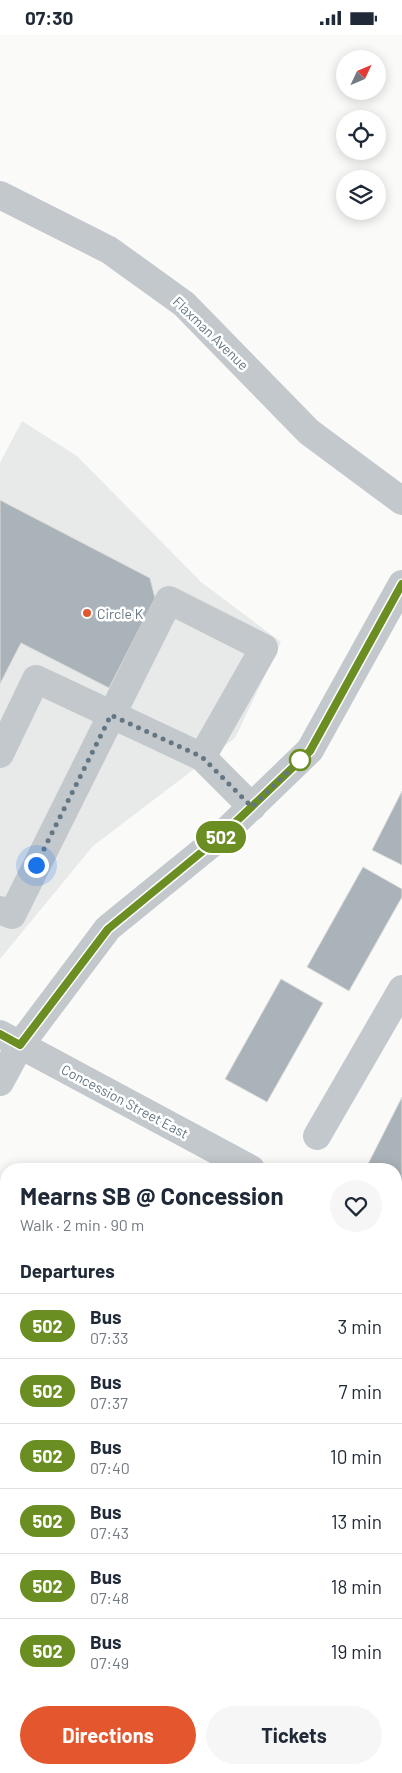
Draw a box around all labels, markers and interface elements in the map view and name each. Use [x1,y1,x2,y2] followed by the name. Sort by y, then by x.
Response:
[25,6,73,29] text: 07:30
[336,50,386,100] north arrow
[336,50,386,220] map controls
[336,110,386,160] button: locate
[336,170,386,220] button: layers
[170,293,252,373] street label: Flaxman Avenue
[97,605,144,622] place label: Circle K
[81,607,93,619] marker: Circle K
[289,749,311,771] unlabelled marker
[192,821,250,853] line badge: 502
[206,826,236,848] text: 502
[24,853,49,878] your location
[59,1060,191,1142] street label: Concession Street East
[330,1180,382,1232] button: heart
[20,1181,284,1210] text: Mearns SB @ Concession
[20,1215,144,1234] text: Walk · 2 min · 90 m
[20,1259,115,1282] text: Departures
[90,1305,122,1328] text: Bus
[32,1315,63,1337] text: 502
[338,1315,382,1338] text: 3 min
[90,1328,129,1347] text: 07:33
[90,1370,122,1393] text: Bus
[32,1380,63,1402] text: 502
[338,1380,382,1403] text: 7 min
[90,1393,128,1412] text: 07:37
[90,1435,122,1458] text: Bus
[32,1445,63,1467] text: 502
[330,1445,382,1468] text: 10 min
[90,1458,130,1477] text: 07:40
[90,1500,122,1523] text: Bus
[32,1510,63,1532] text: 502
[331,1510,382,1533] text: 13 min
[90,1523,129,1542] text: 07:43
[90,1565,122,1588] text: Bus
[32,1575,63,1597] text: 502
[331,1575,382,1598] text: 18 min
[90,1588,129,1607] text: 07:48
[90,1630,122,1653] text: Bus
[32,1640,63,1662] text: 502
[331,1640,382,1663] text: 19 min
[90,1653,129,1672] text: 07:49
[20,1706,196,1764] button: Directions
[206,1706,382,1764] button: Tickets

